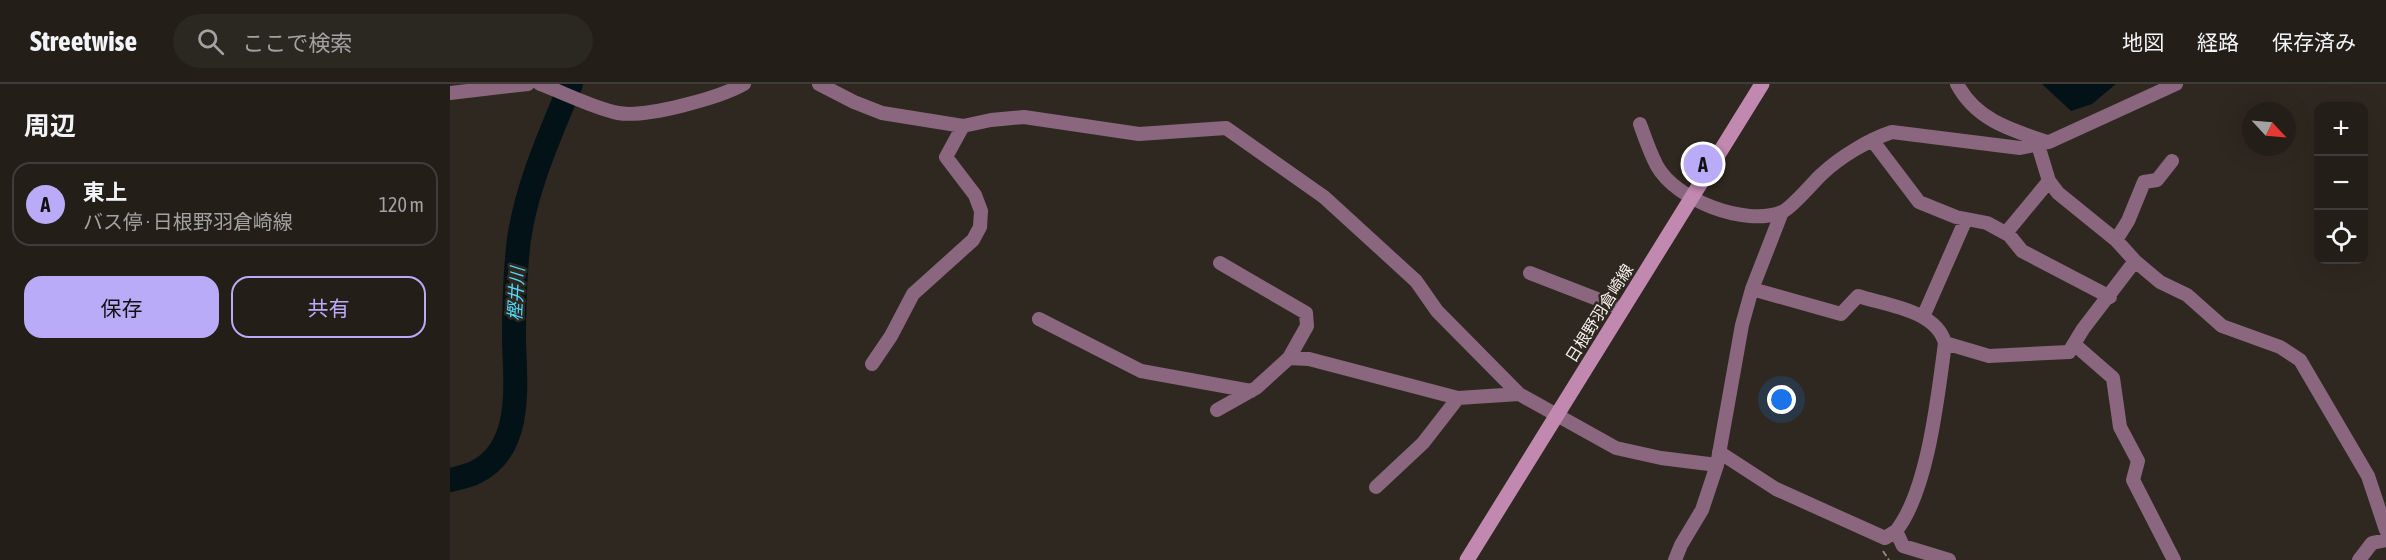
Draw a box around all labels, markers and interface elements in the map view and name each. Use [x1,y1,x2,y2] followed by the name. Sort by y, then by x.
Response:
[173,14,593,68] search box
[30,25,137,57] text: Streetwise
[194,25,227,58] icon: search
[242,30,352,56] text: ここで検索
[2122,30,2164,54] text: 地図
[2197,30,2239,54] text: 経路
[2272,30,2356,54] text: 保存済み
[2242,102,2296,156] north arrow
[2314,102,2368,264] map controls
[2314,102,2368,156] button: +
[24,111,76,141] text: 周辺
[1684,142,1722,187] pin: A
[2314,156,2368,210] button: −
[83,179,127,205] text: 東上
[41,193,50,216] text: A
[379,193,424,216] text: 120 m
[83,210,293,233] text: バス停 · 日根野羽倉崎線
[2314,210,2368,264] button: locate
[1562,261,1636,365] street label: 日根野羽倉崎線
[504,264,528,322] water label: 樫井川
[24,276,219,338] button: 保存
[231,276,426,338] button: 共有
[1767,385,1796,414] your location

